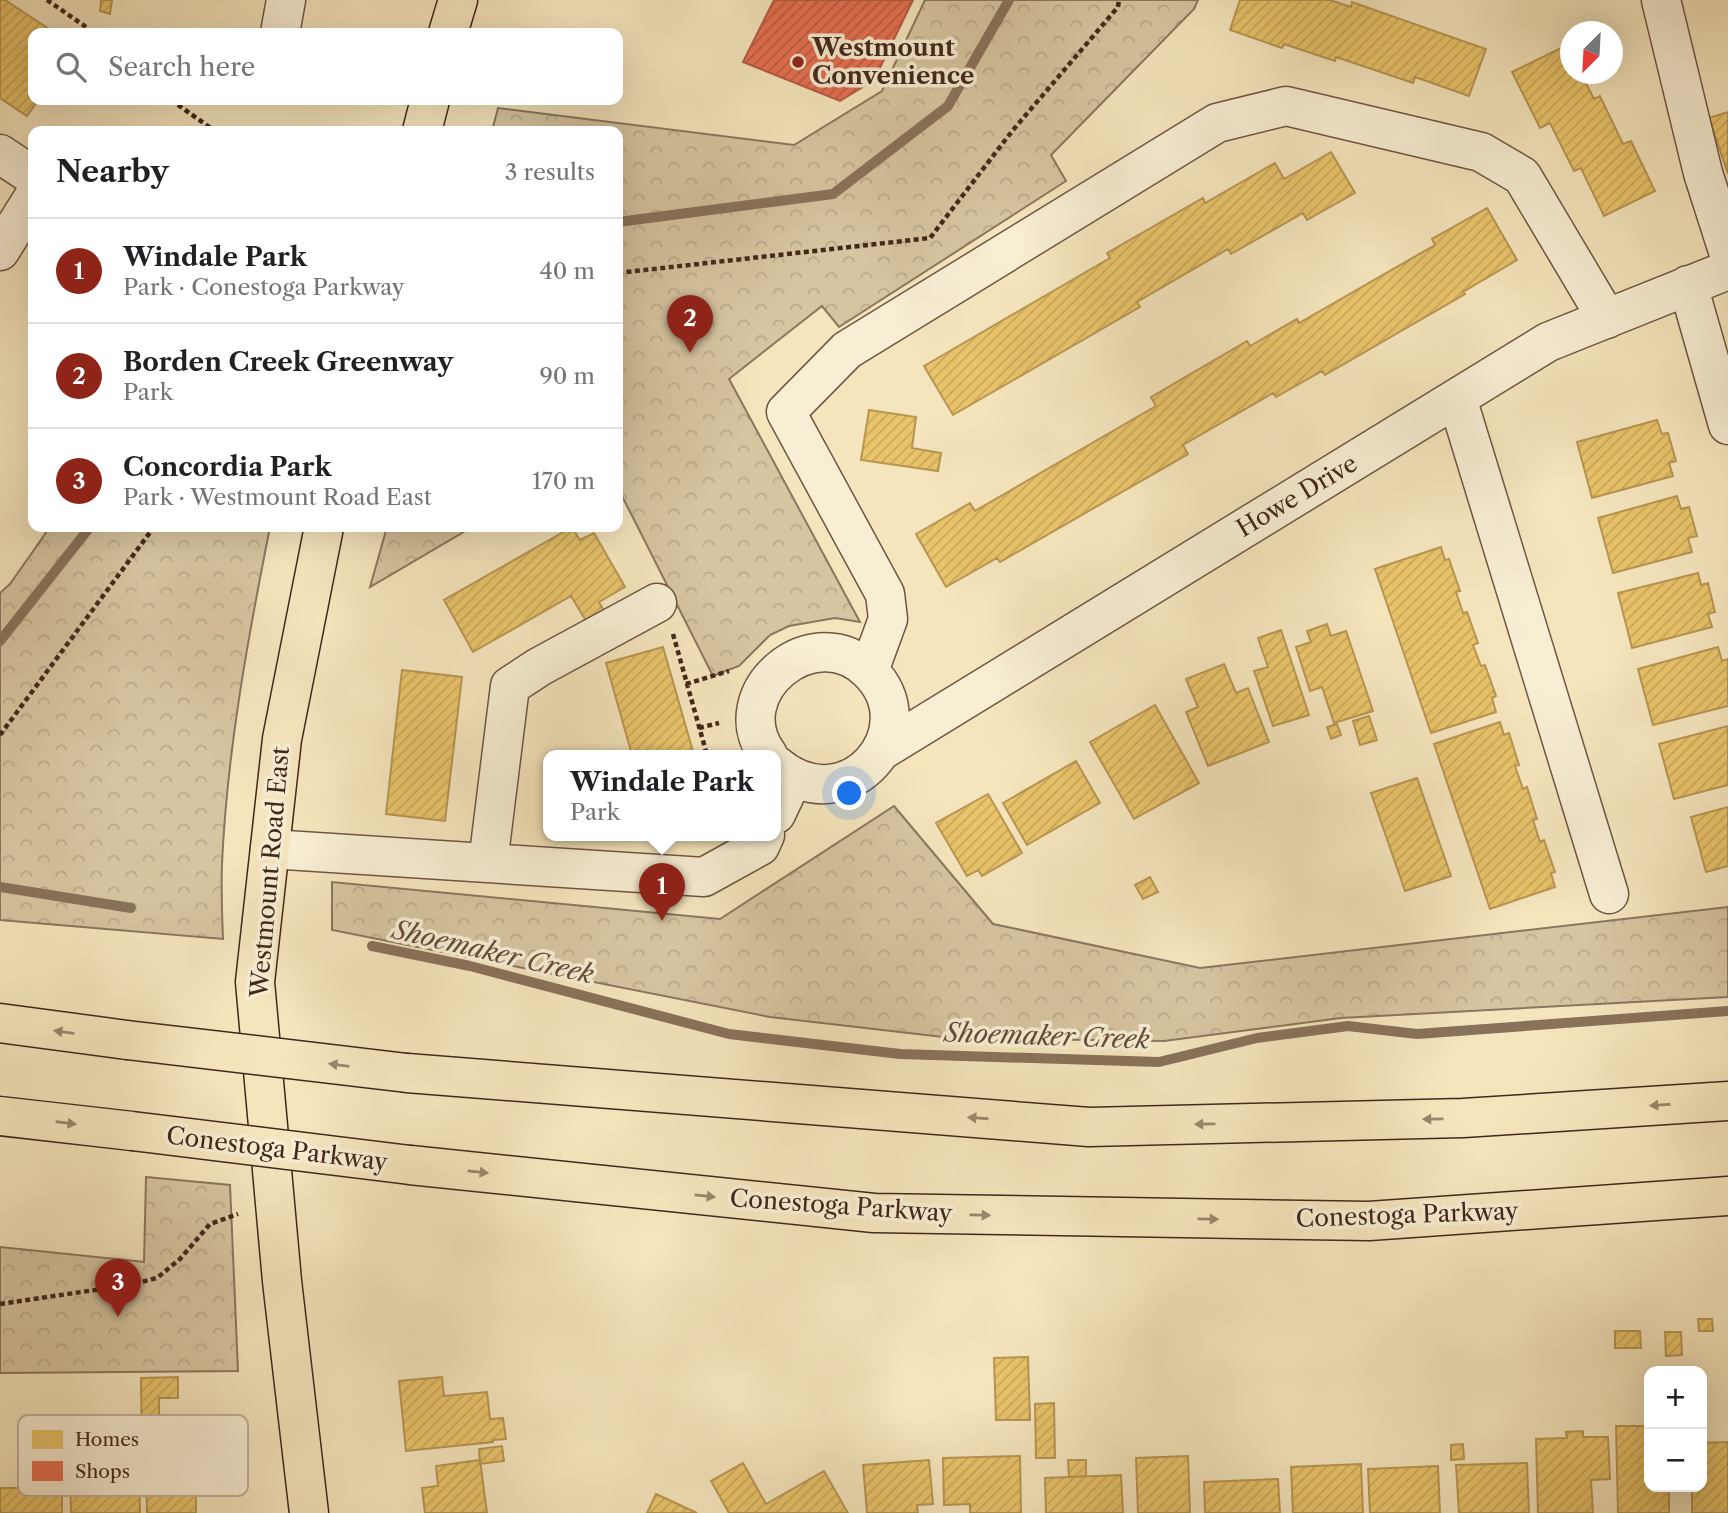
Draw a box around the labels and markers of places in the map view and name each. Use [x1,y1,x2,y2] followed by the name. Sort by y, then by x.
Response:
[811,33,974,90] place label: Westmount Convenience
[790,54,806,70] marker: Westmount Convenience
[667,295,713,353] pin: 2
[639,863,685,921] pin: 1
[95,1259,141,1317] pin: 3

